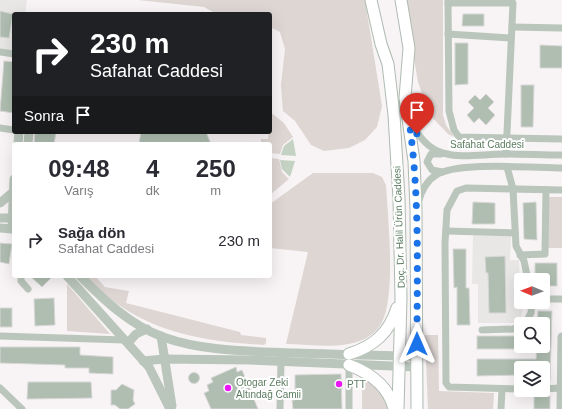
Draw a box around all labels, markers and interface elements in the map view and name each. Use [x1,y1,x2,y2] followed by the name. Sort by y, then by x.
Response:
[24,28,76,80] icon: right
[90,28,169,59] text: 230 m
[90,61,223,81] text: Safahat Caddesi
[400,93,434,134] pin
[406,99,428,121] icon: arrive
[72,104,94,126] icon: arrive
[24,107,64,124] text: Sonra
[450,139,524,150] street label: Safahat Caddesi
[48,155,110,182] text: 09:48
[146,155,159,182] text: 4
[196,155,236,182] text: 250
[391,166,407,288] street label: Doç. Dr. Halil Ürün Caddesi
[64,183,94,198] text: Varış
[146,183,160,198] text: dk
[210,183,221,198] text: m
[58,224,126,241] text: Sağa dön
[24,229,46,251] icon: right
[218,232,260,249] text: 230 m
[58,241,154,256] text: Safahat Caddesi
[514,273,550,309] north arrow
[514,273,550,397] map controls
[514,317,550,353] button: search
[396,323,438,365] position arrow
[514,361,550,397] button: layers
[236,377,301,400] place label: Otogar Zeki Altındağ Camii
[334,379,344,389] marker: PTT
[347,379,366,390] place label: PTT
[223,383,233,393] marker: Otogar Zeki Altındağ Camii

